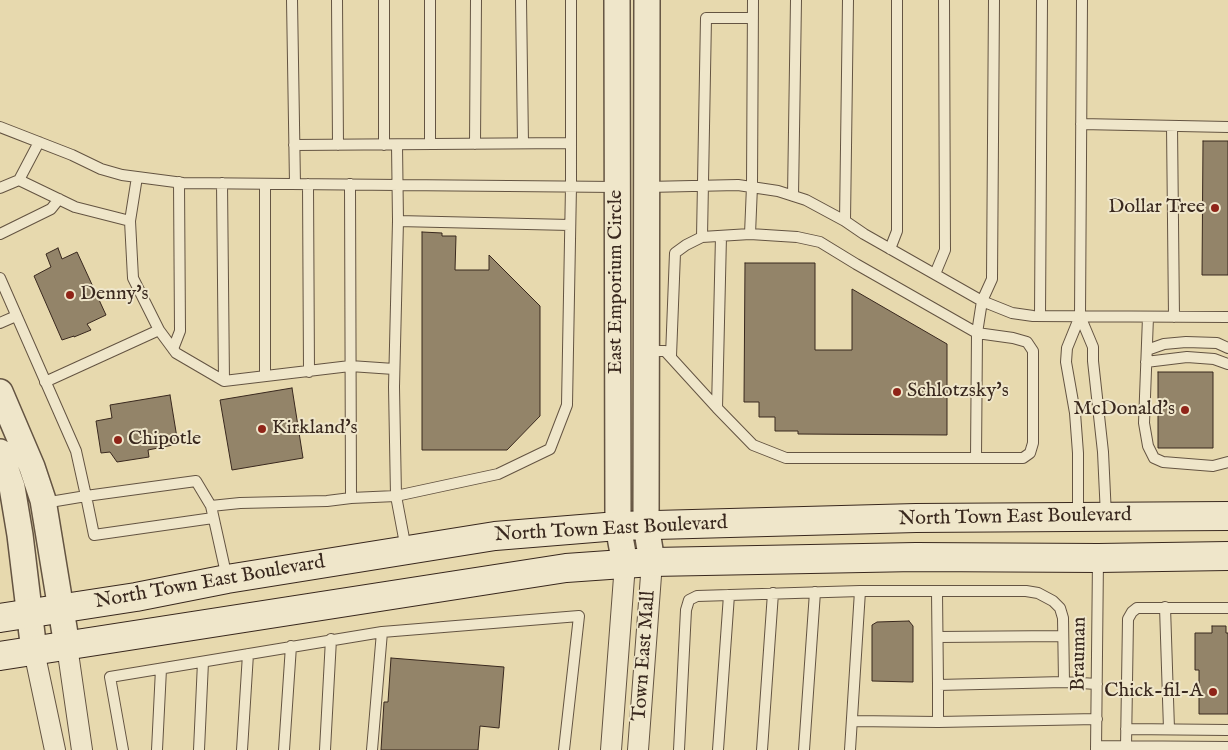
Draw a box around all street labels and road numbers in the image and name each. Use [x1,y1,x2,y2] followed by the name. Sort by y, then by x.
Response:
[605,190,629,374] street label: East Emporium Circle
[898,504,1132,532] street label: North Town East Boulevard
[494,512,728,548] street label: North Town East Boulevard
[93,551,327,615] street label: North Town East Boulevard
[628,590,662,722] street label: Town East Mall
[1067,617,1093,691] street label: Brauman

